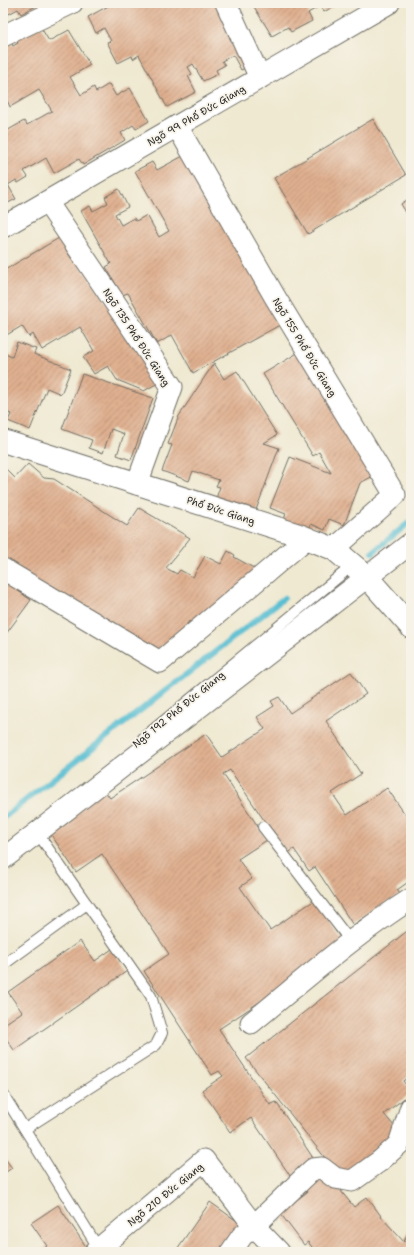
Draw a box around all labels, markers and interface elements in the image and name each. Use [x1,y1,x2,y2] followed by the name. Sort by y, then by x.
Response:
[145,82,248,149] street label: Ngõ 99 Phố Đức Giang
[100,286,173,389] street label: Ngõ 135 Phố Đức Giang
[270,295,339,399] street label: Ngõ 155 Phố Đức Giang
[185,493,257,528] street label: Phố Đức Giang
[130,668,227,751] street label: Ngõ 192 Phố Đức Giang
[125,1160,206,1229] street label: Ngõ 210 Đức Giang

